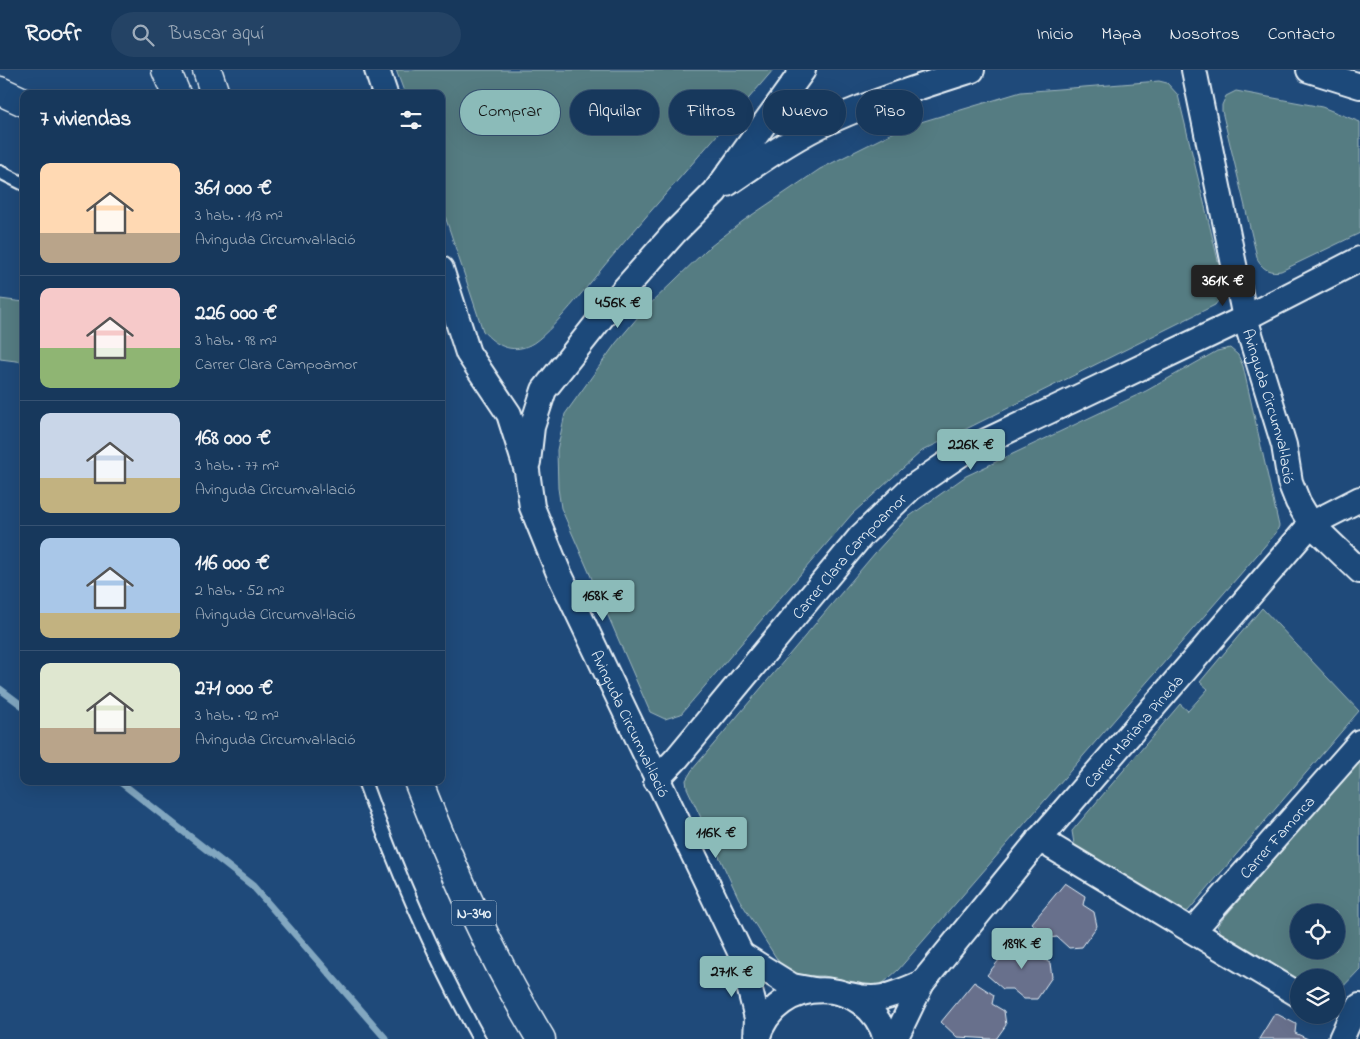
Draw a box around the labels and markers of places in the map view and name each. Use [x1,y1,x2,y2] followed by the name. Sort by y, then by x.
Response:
[1182,264,1264,307] pin: 361K €
[577,286,659,329] pin: 456K €
[930,428,1012,471] pin: 226K €
[562,580,644,622] pin: 168K €
[675,816,757,859] pin: 116K €
[981,928,1063,970] pin: 189K €
[691,956,773,998] pin: 271K €

